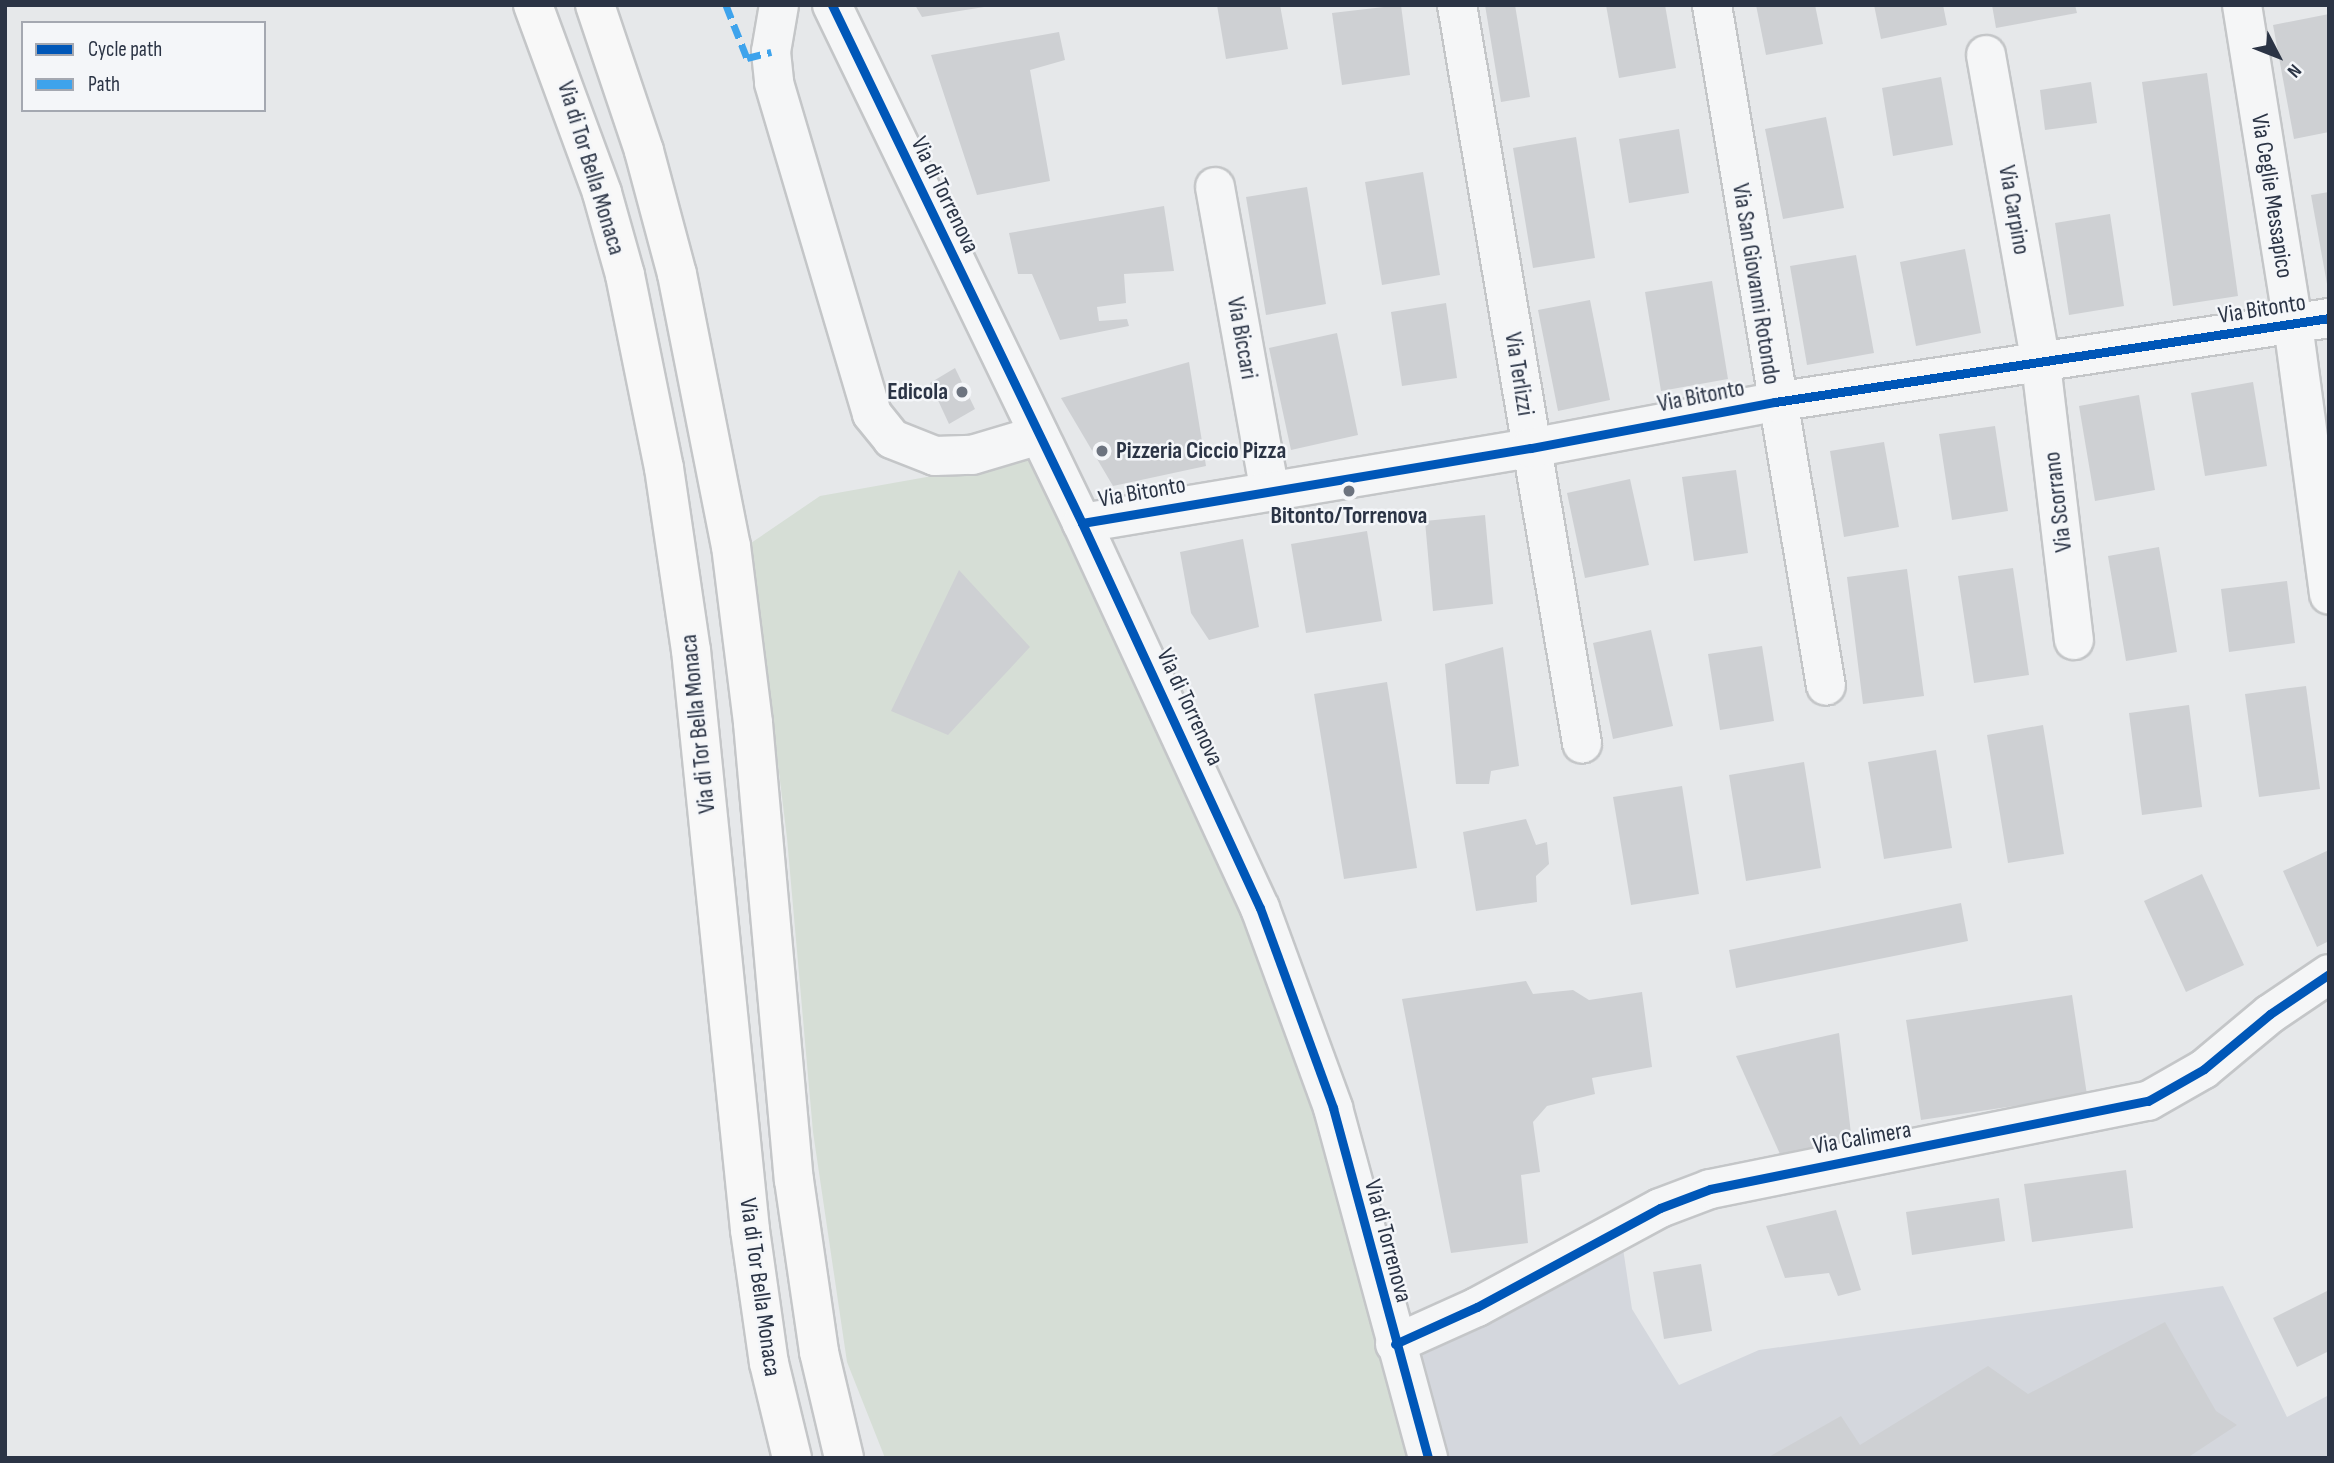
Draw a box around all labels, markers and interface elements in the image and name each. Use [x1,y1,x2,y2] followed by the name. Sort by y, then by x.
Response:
[21,21,266,112] legend
[2243,21,2313,91] north arrow
[88,37,162,62] text: Cycle path
[2282,59,2306,82] text: N
[88,72,120,97] text: Path
[551,78,631,258] street label: Via di Tor Bella Monaca
[2245,112,2299,280] street label: Via Ceglie Messapico
[904,132,986,258] street label: Via di Torrenova
[1992,163,2036,257] street label: Via Carpino
[1726,181,1786,387] street label: Via San Giovanni Rotondo
[2216,288,2308,330] street label: Via Bitonto
[1221,295,1263,381] street label: Via Biccari
[1498,330,1540,418] street label: Via Terlizzi
[1655,373,1747,419] street label: Via Bitonto
[887,378,948,406] place label: Edicola
[954,384,970,400] marker: Edicola
[1116,437,1286,465] place label: Pizzeria Ciccio Pizza
[1094,443,1110,459] marker: Pizzeria Ciccio Pizza
[2038,450,2078,554] street label: Via Scorrano
[1096,470,1188,514] street label: Via Bitonto
[1341,483,1357,499] marker: Bitonto/Torrenova
[1271,502,1427,530] place label: Bitonto/Torrenova
[674,633,722,815] street label: Via di Tor Bella Monaca
[1150,644,1230,770] street label: Via di Torrenova
[1811,1115,1913,1161] street label: Via Calimera
[1358,1176,1418,1306] street label: Via di Torrenova
[733,1196,787,1378] street label: Via di Tor Bella Monaca

